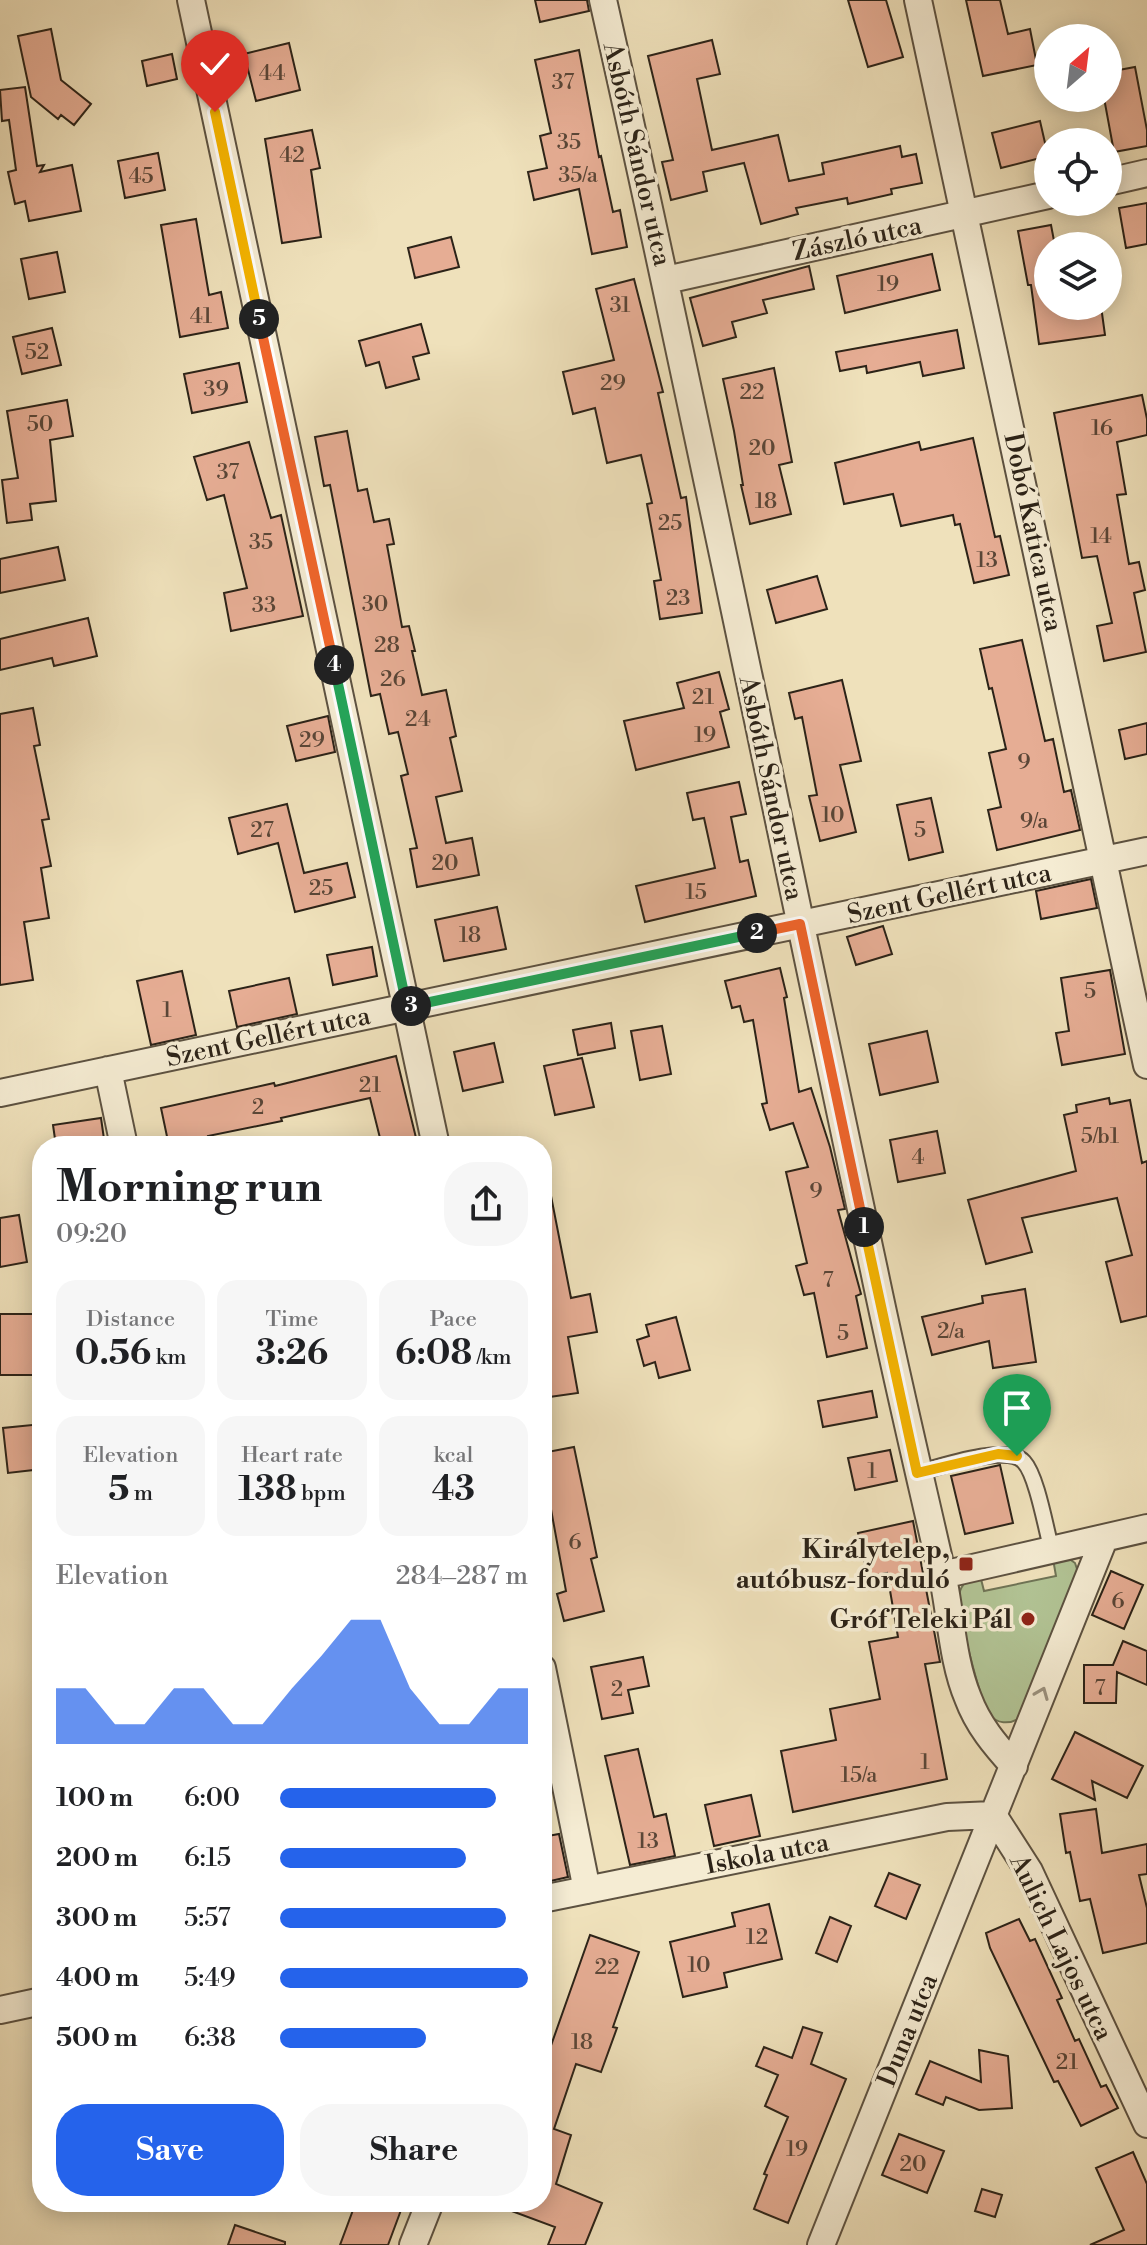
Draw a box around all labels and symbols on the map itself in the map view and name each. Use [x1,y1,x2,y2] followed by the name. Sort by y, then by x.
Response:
[1034,24,1122,112] north arrow
[181,30,249,112] pin
[596,38,678,270] street label: Asbóth Sándor utca
[259,60,285,87] house number: 44
[552,69,574,96] house number: 37
[557,129,581,156] house number: 35
[279,142,305,169] house number: 42
[558,162,599,189] house number: 35/a
[128,163,154,190] house number: 45
[790,209,926,268] street label: Zászló utca
[877,271,899,298] house number: 19
[609,292,631,319] house number: 31
[239,299,279,339] pin: 5
[190,303,213,330] house number: 41
[25,339,49,366] house number: 52
[600,370,626,397] house number: 29
[203,376,229,403] house number: 39
[739,379,765,406] house number: 22
[27,411,53,438] house number: 50
[1091,415,1113,442] house number: 16
[996,430,1070,635] street label: Dobó Katica utca
[748,435,776,462] house number: 20
[217,459,239,486] house number: 37
[755,488,777,515] house number: 18
[658,510,682,537] house number: 25
[1090,523,1112,550] house number: 14
[249,529,273,556] house number: 35
[976,547,998,574] house number: 13
[666,585,690,612] house number: 23
[362,591,388,618] house number: 30
[252,592,276,619] house number: 33
[374,632,400,659] house number: 28
[314,645,354,685] pin: 4
[380,666,406,693] house number: 26
[731,672,811,904] street label: Asbóth Sándor utca
[692,684,715,711] house number: 21
[405,706,431,733] house number: 24
[694,722,716,749] house number: 19
[299,727,325,754] house number: 29
[1017,749,1031,776] house number: 9
[821,802,845,829] house number: 10
[1020,808,1049,835] house number: 9/a
[250,817,274,844] house number: 27
[914,817,926,844] house number: 5
[431,850,459,877] house number: 20
[844,857,1055,931] street label: Szent Gellért utca
[309,875,333,902] house number: 25
[685,879,707,906] house number: 15
[737,913,777,953] pin: 2
[459,922,481,949] house number: 18
[1084,978,1096,1005] house number: 5
[391,986,431,1026] pin: 3
[162,997,172,1024] house number: 1
[163,1000,374,1074] street label: Szent Gellért utca
[359,1072,382,1099] house number: 21
[252,1094,264,1121] house number: 2
[1081,1123,1120,1150] house number: 5/b1
[911,1144,925,1171] house number: 4
[809,1178,823,1205] house number: 9
[844,1207,884,1247] pin: 1
[822,1267,834,1294] house number: 7
[937,1318,966,1345] house number: 2/a
[837,1320,849,1347] house number: 5
[983,1374,1051,1456] pin
[867,1458,877,1485] house number: 1
[568,1529,582,1556] house number: 6
[736,1534,950,1596] place label: Királytelep, autóbusz-forduló
[957,1555,975,1573] marker: Királytelep, autóbusz-forduló
[1111,1588,1125,1615] house number: 6
[829,1604,1012,1636] place label: Gróf Teleki Pál
[1019,1610,1037,1628] marker: Gróf Teleki Pál
[1094,1675,1106,1702] house number: 7
[611,1676,623,1703] house number: 2
[1033,1687,1049,1701] one-way arrow
[920,1749,930,1776] house number: 1
[841,1762,878,1789] house number: 15/a
[703,1826,833,1882] street label: Iskola utca
[637,1828,659,1855] house number: 13
[1002,1848,1120,2046] street label: Aulich Lajos utca
[746,1924,768,1951] house number: 12
[687,1952,711,1979] house number: 10
[594,1954,620,1981] house number: 22
[871,1968,945,2092] street label: Duna utca
[571,2029,593,2056] house number: 18
[1056,2049,1079,2076] house number: 21
[786,2136,808,2163] house number: 19
[899,2151,927,2178] house number: 20

